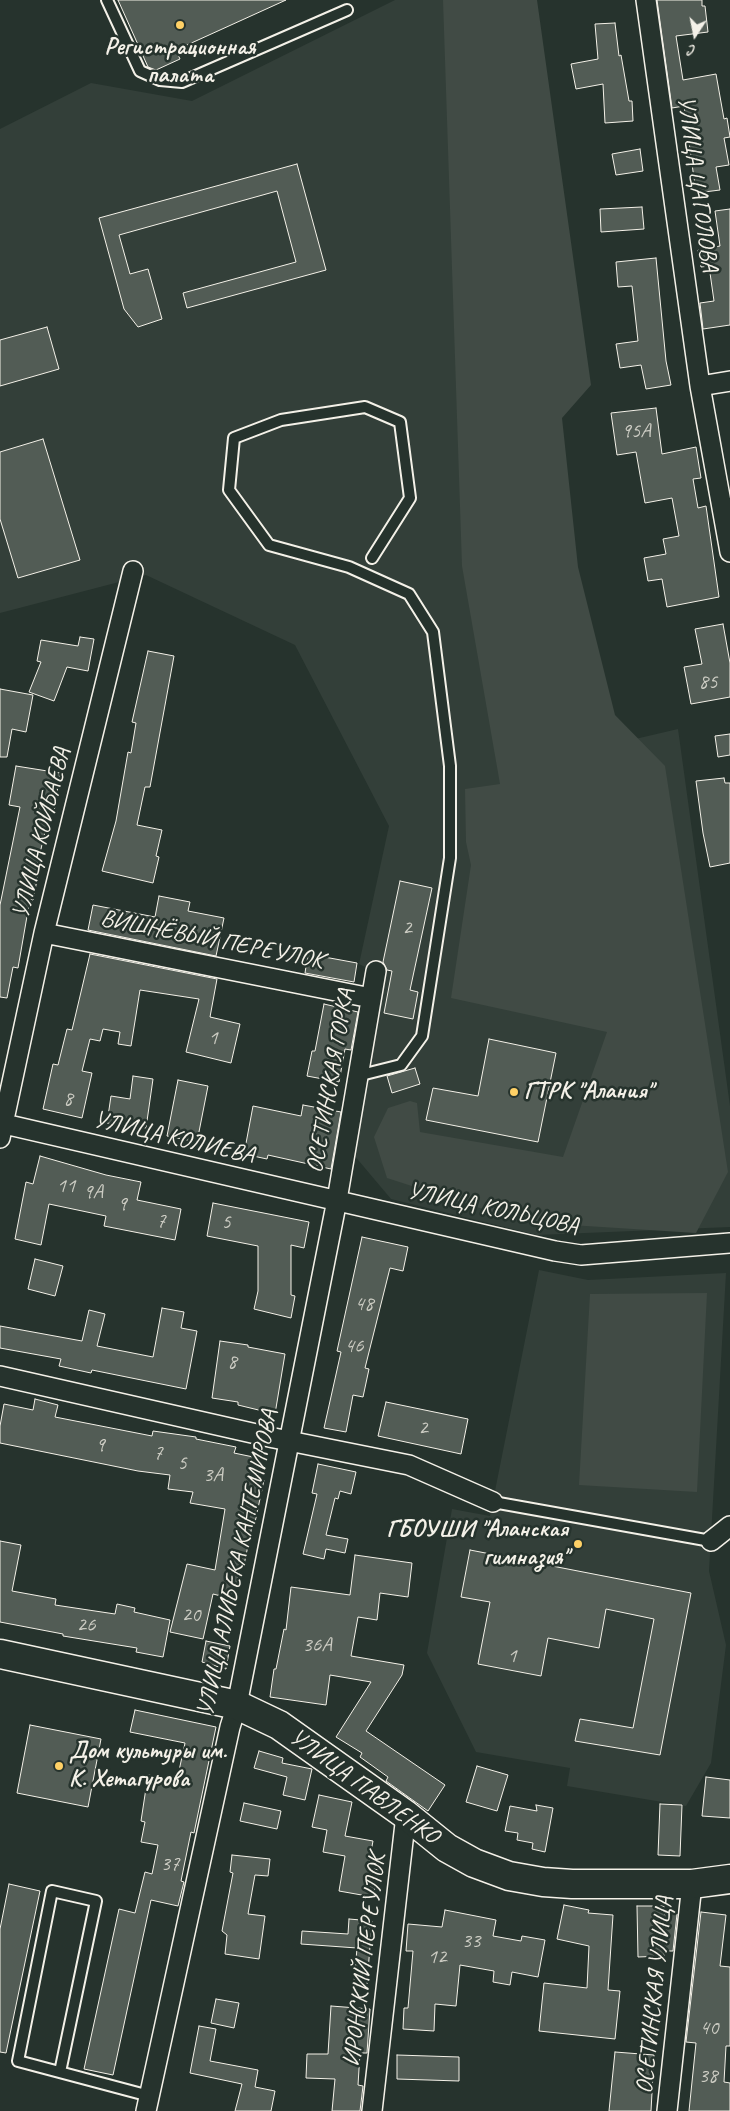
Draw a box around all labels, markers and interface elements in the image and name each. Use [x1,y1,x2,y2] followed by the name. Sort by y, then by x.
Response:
[670,10,720,60] north arrow
[174,19,186,31] marker: Регистрационная палата
[105,34,255,90] place label: Регистрационная палата
[687,41,697,59] text: С
[670,94,724,274] street label: УЛИЦА ЦАГОЛОВА
[621,418,651,444] house number: 95А
[699,669,717,695] house number: 85
[7,745,77,921] street label: УЛИЦА КОЙБАЕВА
[98,904,326,976] street label: ВИШНЁВЫЙ ПЕРЕУЛОК
[402,915,412,941] house number: 2
[301,987,361,1175] street label: ОСЕТИНСКАЯ ГОРКА
[208,1025,218,1051] house number: 1
[524,1078,652,1106] place label: ГТРК "Алания"
[63,1086,73,1112] house number: 8
[508,1086,520,1098] marker: ГТРК "Алания"
[91,1106,257,1170] street label: УЛИЦА КОЛИЕВА
[57,1173,75,1199] house number: 11
[405,1177,581,1241] street label: УЛИЦА КОЛЬЦОВА
[83,1179,103,1205] house number: 9А
[117,1191,127,1217] house number: 9
[156,1208,166,1234] house number: 7
[221,1209,231,1235] house number: 5
[355,1291,373,1317] house number: 48
[345,1333,363,1359] house number: 46
[227,1349,237,1375] house number: 8
[191,1407,285,1719] street label: УЛИЦА АЛИБЕКА КАНТЕМИРОВА
[418,1415,428,1441] house number: 2
[95,1432,105,1458] house number: 9
[153,1440,163,1466] house number: 7
[177,1450,187,1476] house number: 5
[203,1462,223,1488] house number: 3А
[386,1516,568,1572] place label: ГБОУШИ "Аланская гимназия"
[572,1538,584,1550] marker: ГБОУШИ "Аланская гимназия"
[182,1602,200,1628] house number: 20
[77,1612,95,1638] house number: 26
[302,1632,332,1658] house number: 36А
[507,1643,517,1669] house number: 1
[284,1723,444,1851] street label: УЛИЦА ПАВЛЕНКО
[69,1738,227,1794] place label: Дом культуры им. К. Хетагурова
[53,1760,65,1772] marker: Дом культуры им. К. Хетагурова
[161,1851,179,1877] house number: 37
[338,1852,392,2068] street label: ИРОНСКИЙ ПЕРЕУЛОК
[630,1895,680,2095] street label: ОСЕТИНСКАЯ УЛИЦА
[462,1928,480,1954] house number: 33
[428,1944,446,1970] house number: 12
[700,2015,718,2041] house number: 40
[699,2063,717,2089] house number: 38

